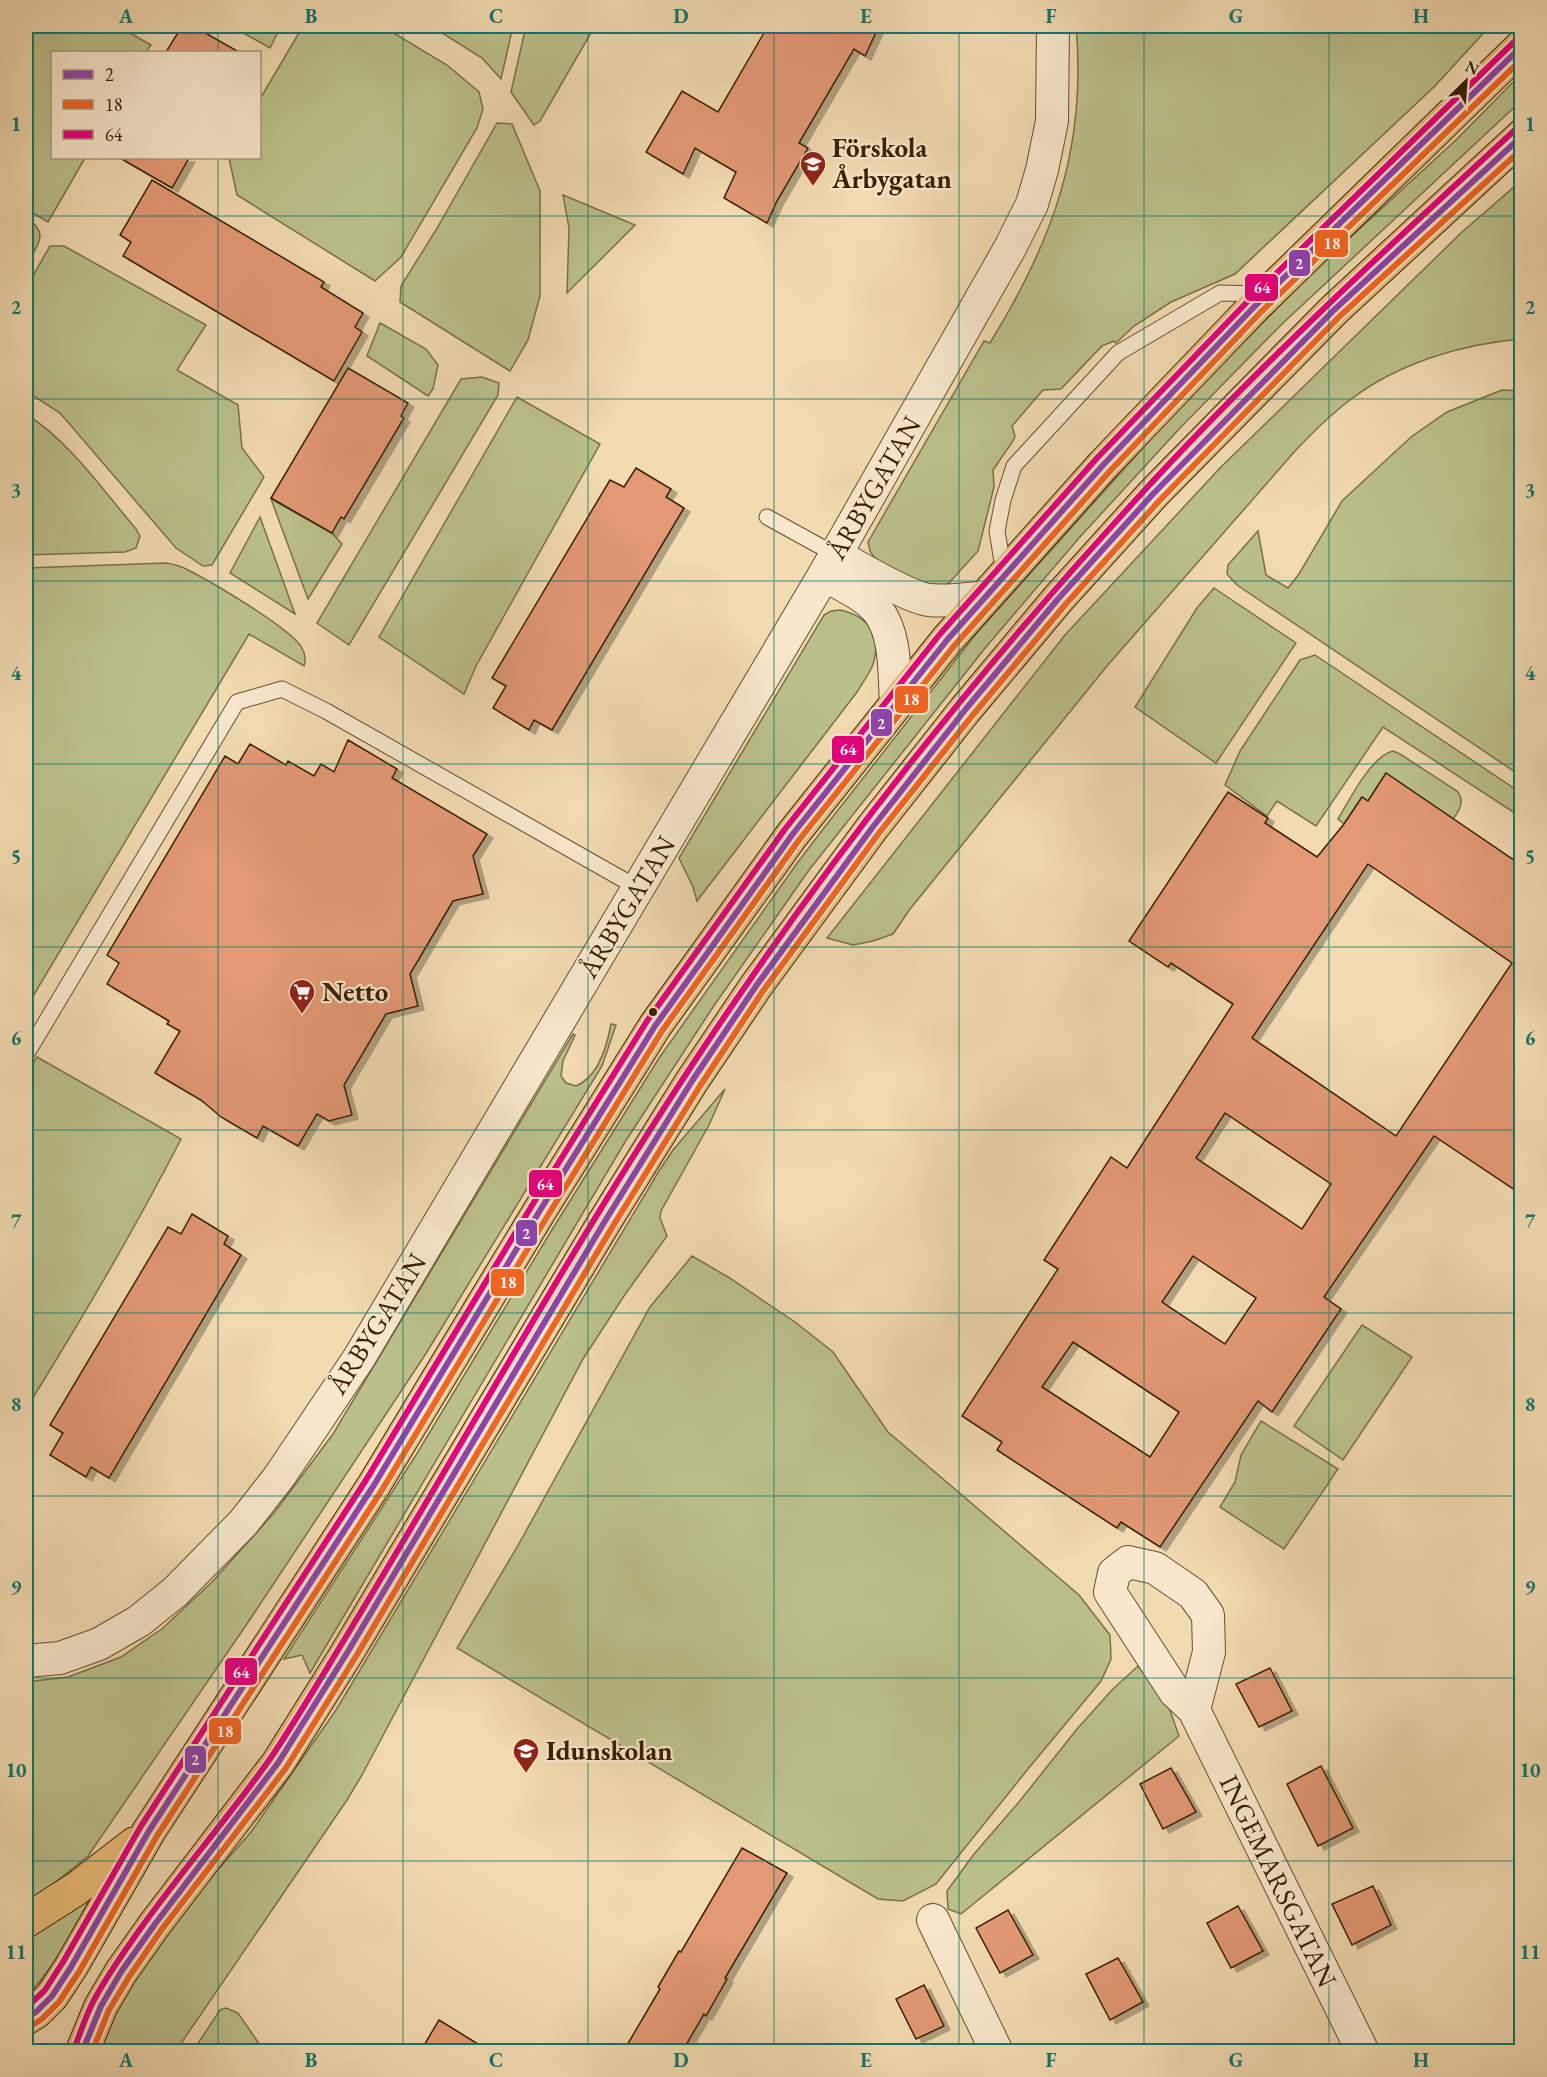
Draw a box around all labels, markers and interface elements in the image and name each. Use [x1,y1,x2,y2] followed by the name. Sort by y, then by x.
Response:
[118,3,134,29] text: A
[305,3,317,29] text: B
[489,3,503,29] text: C
[673,3,689,29] text: D
[860,3,872,29] text: E
[1046,3,1057,29] text: F
[1229,3,1243,29] text: G
[1413,3,1429,29] text: H
[51,51,261,159] legend
[1436,51,1496,111] north arrow
[1462,56,1482,80] text: N
[105,63,114,86] text: 2
[105,93,122,116] text: 18
[11,111,21,137] text: 1
[1525,111,1535,137] text: 1
[105,123,123,146] text: 64
[831,130,952,196] place label: Förskola Årbygatan
[798,149,828,187] school or university icon: Förskola Årbygatan
[1314,229,1349,258] line badge: 18
[1324,233,1340,254] text: 18
[1288,249,1311,277] line badge: 2
[1295,253,1304,274] text: 2
[1244,273,1279,302] line badge: 64
[1254,277,1271,298] text: 64
[11,294,22,320] text: 2
[1525,294,1536,320] text: 2
[818,409,929,567] street label: ÅRBYGATAN
[11,477,21,503] text: 3
[1525,477,1535,503] text: 3
[11,660,22,686] text: 4
[1525,660,1536,686] text: 4
[894,685,929,714] line badge: 18
[903,689,919,710] text: 18
[870,708,893,737] line badge: 2
[877,713,886,734] text: 2
[831,735,865,764] line badge: 64
[840,739,857,760] text: 64
[570,829,683,985] street label: ÅRBYGATAN
[11,843,21,869] text: 5
[1525,843,1535,869] text: 5
[322,974,388,1009] place label: Netto
[287,977,317,1015] supermarket icon: Netto
[647,1006,659,1018] unlabelled marker
[11,1025,22,1051] text: 6
[1525,1025,1536,1051] text: 6
[528,1169,563,1198] line badge: 64
[537,1174,554,1195] text: 64
[11,1208,22,1234] text: 7
[1525,1208,1536,1234] text: 7
[515,1219,538,1247] line badge: 2
[522,1223,531,1244] text: 2
[319,1246,434,1402] street label: ÅRBYGATAN
[490,1268,525,1297] line badge: 18
[500,1272,516,1293] text: 18
[11,1391,21,1417] text: 8
[1525,1391,1535,1417] text: 8
[11,1574,22,1600] text: 9
[1525,1574,1536,1600] text: 9
[224,1657,258,1686] line badge: 64
[233,1662,250,1683] text: 64
[208,1717,242,1745] line badge: 18
[217,1721,233,1742] text: 18
[546,1733,673,1768] place label: Idunskolan
[511,1736,541,1774] school or university icon: Idunskolan
[184,1745,207,1774] line badge: 2
[191,1749,200,1770] text: 2
[5,1757,27,1783] text: 10
[1519,1757,1541,1783] text: 10
[1212,1769,1345,1993] street label: INGEMARSGATAN
[5,1939,27,1965] text: 11
[1519,1939,1541,1965] text: 11
[118,2047,134,2073] text: A
[305,2047,317,2073] text: B
[489,2047,503,2073] text: C
[673,2047,689,2073] text: D
[860,2047,872,2073] text: E
[1046,2047,1057,2073] text: F
[1229,2047,1243,2073] text: G
[1413,2047,1429,2073] text: H

